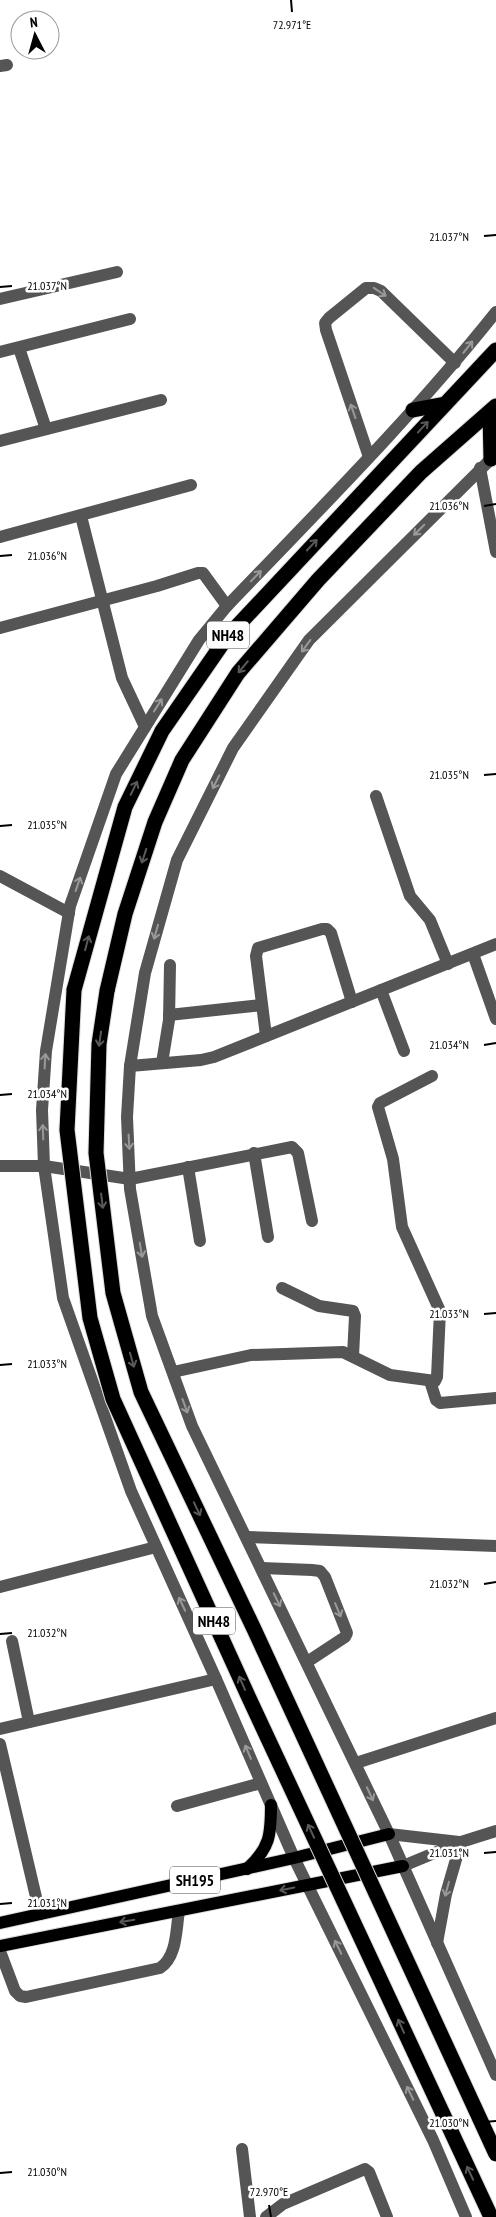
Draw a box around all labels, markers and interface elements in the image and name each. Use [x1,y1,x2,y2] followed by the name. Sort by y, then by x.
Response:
[10,10,60,60] north arrow
[29,13,38,31] text: N
[273,17,311,32] text: 72.971°E
[429,229,469,244] text: 21.037°N
[27,278,67,293] text: 21.037°N
[373,287,387,298] one-way arrow
[463,341,474,354] one-way arrow
[348,404,357,419] one-way arrow
[417,421,429,434] one-way arrow
[429,498,469,513] text: 21.036°N
[413,524,425,536] one-way arrow
[306,539,318,552] one-way arrow
[27,548,67,563] text: 21.036°N
[249,570,261,582] one-way arrow
[207,622,249,648] road number: NH48
[300,639,311,652] one-way arrow
[238,660,249,673] one-way arrow
[154,699,164,713] one-way arrow
[429,767,469,782] text: 21.035°N
[211,774,221,789] one-way arrow
[130,781,139,796] one-way arrow
[27,817,67,832] text: 21.035°N
[139,848,148,863] one-way arrow
[74,877,83,893] one-way arrow
[151,923,161,939] one-way arrow
[82,935,92,951] one-way arrow
[95,1030,105,1046] one-way arrow
[429,1037,469,1052] text: 21.034°N
[41,1053,50,1069] one-way arrow
[27,1086,67,1101] text: 21.034°N
[39,1124,48,1140] one-way arrow
[124,1134,133,1150] one-way arrow
[97,1192,107,1208] one-way arrow
[136,1242,146,1258] one-way arrow
[429,1306,469,1321] text: 21.033°N
[128,1352,138,1368] one-way arrow
[27,1356,67,1371] text: 21.033°N
[181,1398,190,1413] one-way arrow
[193,1501,202,1516] one-way arrow
[429,1576,469,1591] text: 21.032°N
[273,1592,283,1607] one-way arrow
[176,1597,186,1612] one-way arrow
[335,1602,344,1617] one-way arrow
[193,1608,235,1634] road number: NH48
[27,1625,67,1640] text: 21.032°N
[236,1676,246,1691] one-way arrow
[242,1745,252,1760] one-way arrow
[366,1786,376,1801] one-way arrow
[305,1824,315,1839] one-way arrow
[429,1845,469,1860] text: 21.031°N
[170,1866,220,1894] road number: SH195
[442,1880,452,1896] one-way arrow
[279,1885,295,1894] one-way arrow
[27,1895,67,1910] text: 21.031°N
[120,1916,136,1926] one-way arrow
[333,1940,342,1955] one-way arrow
[396,2019,405,2034] one-way arrow
[405,2086,414,2101] one-way arrow
[429,2115,469,2130] text: 21.030°N
[27,2164,67,2179] text: 21.030°N
[465,2166,474,2181] one-way arrow
[250,2184,288,2199] text: 72.970°E

